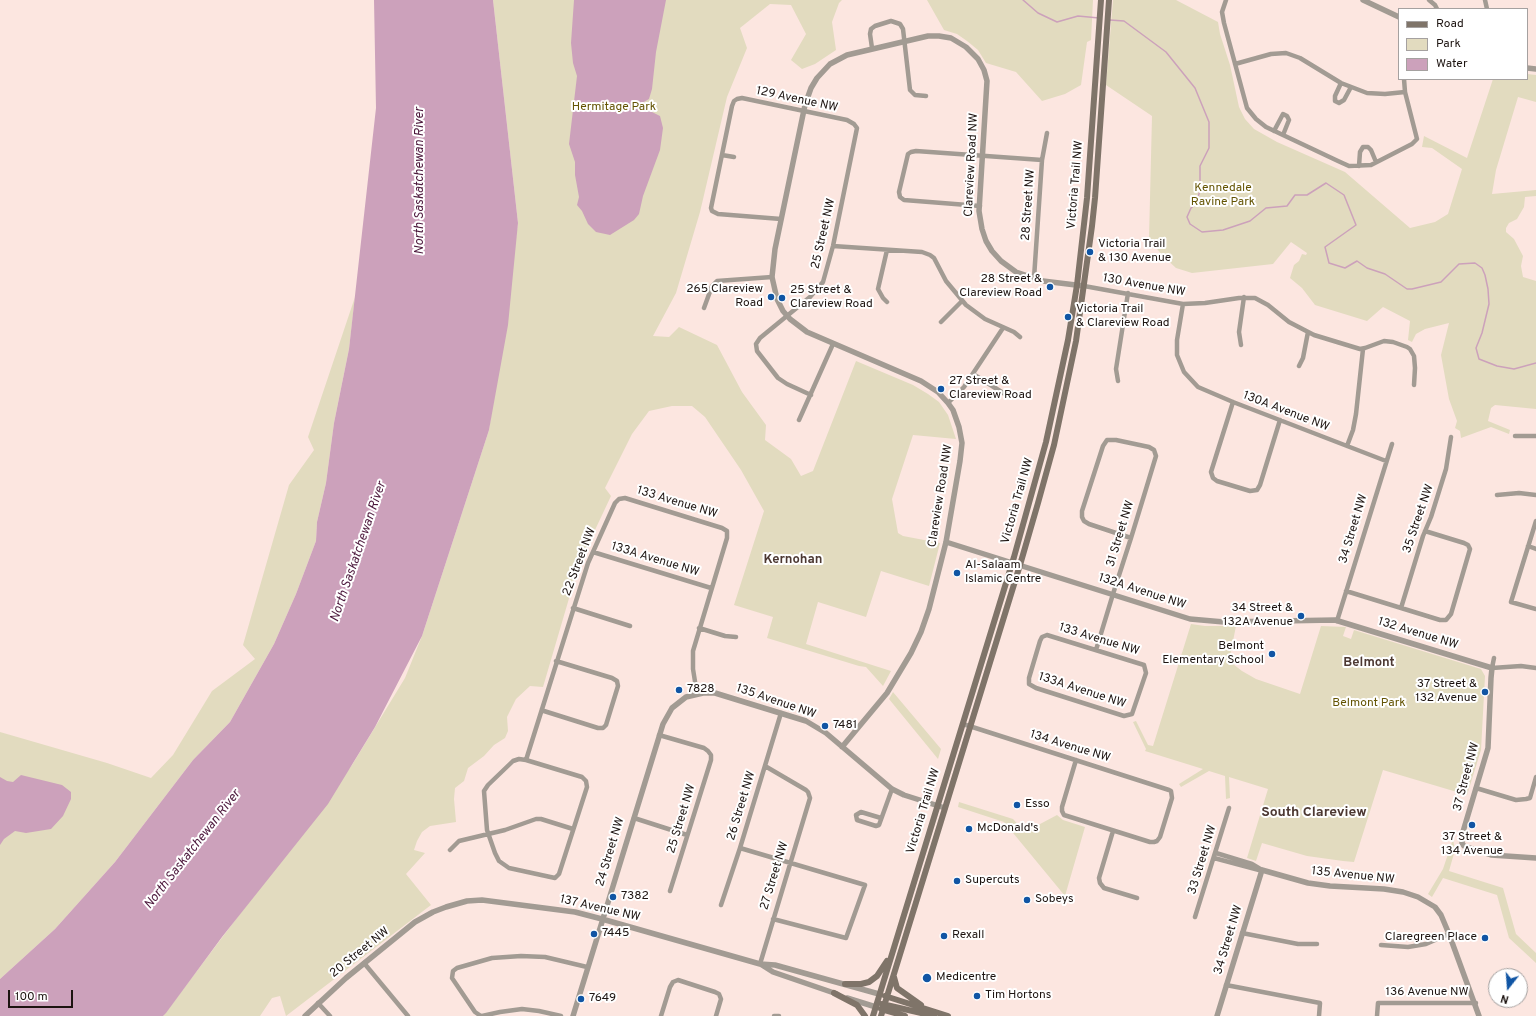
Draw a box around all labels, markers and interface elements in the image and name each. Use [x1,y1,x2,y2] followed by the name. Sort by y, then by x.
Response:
[1398,8,1528,80] legend
[1436,16,1464,32] text: Road
[1436,36,1461,52] text: Park
[1436,56,1468,72] text: Water
[755,84,839,116] street label: 129 Avenue NW
[572,101,656,115] park label: Hermitage Park
[412,107,428,255] water label: North Saskatchewan River
[962,113,982,217] street label: Clareview Road NW
[1065,140,1087,230] street label: Victoria Trail NW
[1019,169,1039,241] street label: 28 Street NW
[1191,182,1255,210] park label: Kennedale Ravine Park
[809,197,839,271] street label: 25 Street NW
[1098,238,1171,266] place label: Victoria Trail & 130 Avenue
[1085,247,1095,257] marker: Victoria Trail & 130 Avenue
[1102,272,1186,300] street label: 130 Avenue NW
[959,273,1042,301] place label: 28 Street & Clareview Road
[1045,282,1055,292] marker: 28 Street & Clareview Road
[686,283,763,311] place label: 265 Clareview Road
[790,284,873,312] place label: 25 Street & Clareview Road
[766,292,776,302] marker: 265 Clareview Road
[777,293,787,303] marker: 25 Street & Clareview Road
[1076,303,1170,331] place label: Victoria Trail & Clareview Road
[1063,312,1073,322] marker: Victoria Trail & Clareview Road
[949,375,1032,403] place label: 27 Street & Clareview Road
[936,384,946,394] marker: 27 Street & Clareview Road
[1241,389,1331,435] street label: 130A Avenue NW
[926,444,956,548] street label: Clareview Road NW
[999,456,1037,546] street label: Victoria Trail NW
[328,480,390,624] water label: North Saskatchewan River
[1401,483,1437,555] street label: 35 Street NW
[635,484,719,522] street label: 133 Avenue NW
[1337,493,1371,565] street label: 34 Street NW
[1104,499,1138,569] street label: 31 Street NW
[560,526,600,598] street label: 22 Street NW
[609,540,701,580] street label: 133A Avenue NW
[763,552,823,568] district label: Kernohan
[965,559,1041,587] place label: Al-Salaam Islamic Centre
[952,568,962,578] marker: Al-Salaam Islamic Centre
[1096,571,1188,613] street label: 132A Avenue NW
[1223,602,1293,630] place label: 34 Street & 132A Avenue
[1296,611,1306,621] marker: 34 Street & 132A Avenue
[1376,615,1460,653] street label: 132 Avenue NW
[1057,621,1141,659] street label: 133 Avenue NW
[1162,640,1264,668] place label: Belmont Elementary School
[1267,649,1277,659] marker: Belmont Elementary School
[1343,655,1395,671] district label: Belmont
[1036,670,1128,712] street label: 133A Avenue NW
[1415,678,1477,706] place label: 37 Street & 132 Avenue
[734,682,818,722] street label: 135 Avenue NW
[687,683,715,697] place label: 7828
[674,685,684,695] marker: 7828
[1480,687,1490,697] marker: 37 Street & 132 Avenue
[1332,697,1406,711] park label: Belmont Park
[833,719,857,733] place label: 7481
[820,721,830,731] marker: 7481
[1028,728,1112,766] street label: 134 Avenue NW
[1451,741,1483,813] street label: 37 Street NW
[904,766,944,856] street label: Victoria Trail NW
[725,770,759,842] street label: 26 Street NW
[665,783,699,855] street label: 25 Street NW
[142,787,244,913] water label: North Saskatchewan River
[1025,798,1050,812] place label: Esso
[1012,800,1022,810] marker: Esso
[1261,805,1367,821] district label: South Clareview
[594,816,628,888] street label: 24 Street NW
[1467,820,1477,830] marker: 37 Street & 134 Avenue
[977,822,1039,836] place label: McDonald's
[964,824,974,834] marker: McDonald's
[1186,824,1220,896] street label: 33 Street NW
[1441,831,1503,859] place label: 37 Street & 134 Avenue
[758,840,792,912] street label: 27 Street NW
[1311,864,1395,888] street label: 135 Avenue NW
[965,874,1020,888] place label: Supercuts
[952,876,962,886] marker: Supercuts
[621,890,649,904] place label: 7382
[608,892,618,902] marker: 7382
[558,893,642,925] street label: 137 Avenue NW
[1035,893,1074,907] place label: Sobeys
[1022,895,1032,905] marker: Sobeys
[1212,904,1246,976] street label: 34 Street NW
[327,925,393,981] street label: 20 Street NW
[602,927,629,941] place label: 7445
[589,929,599,939] marker: 7445
[952,929,984,943] place label: Rexall
[939,931,949,941] marker: Rexall
[1385,931,1477,945] place label: Claregreen Place
[1480,933,1490,943] marker: Claregreen Place
[1488,968,1528,1008] north arrow
[936,971,996,985] place label: Medicentre
[921,972,933,984] marker: Medicentre
[10,982,75,1008] scale bar
[1385,986,1469,1000] street label: 136 Avenue NW
[15,989,48,1005] text: 100 m
[985,989,1051,1003] place label: Tim Hortons
[972,991,982,1001] marker: Tim Hortons
[1499,991,1511,1006] text: N
[589,992,616,1006] place label: 7649
[576,994,586,1004] marker: 7649

